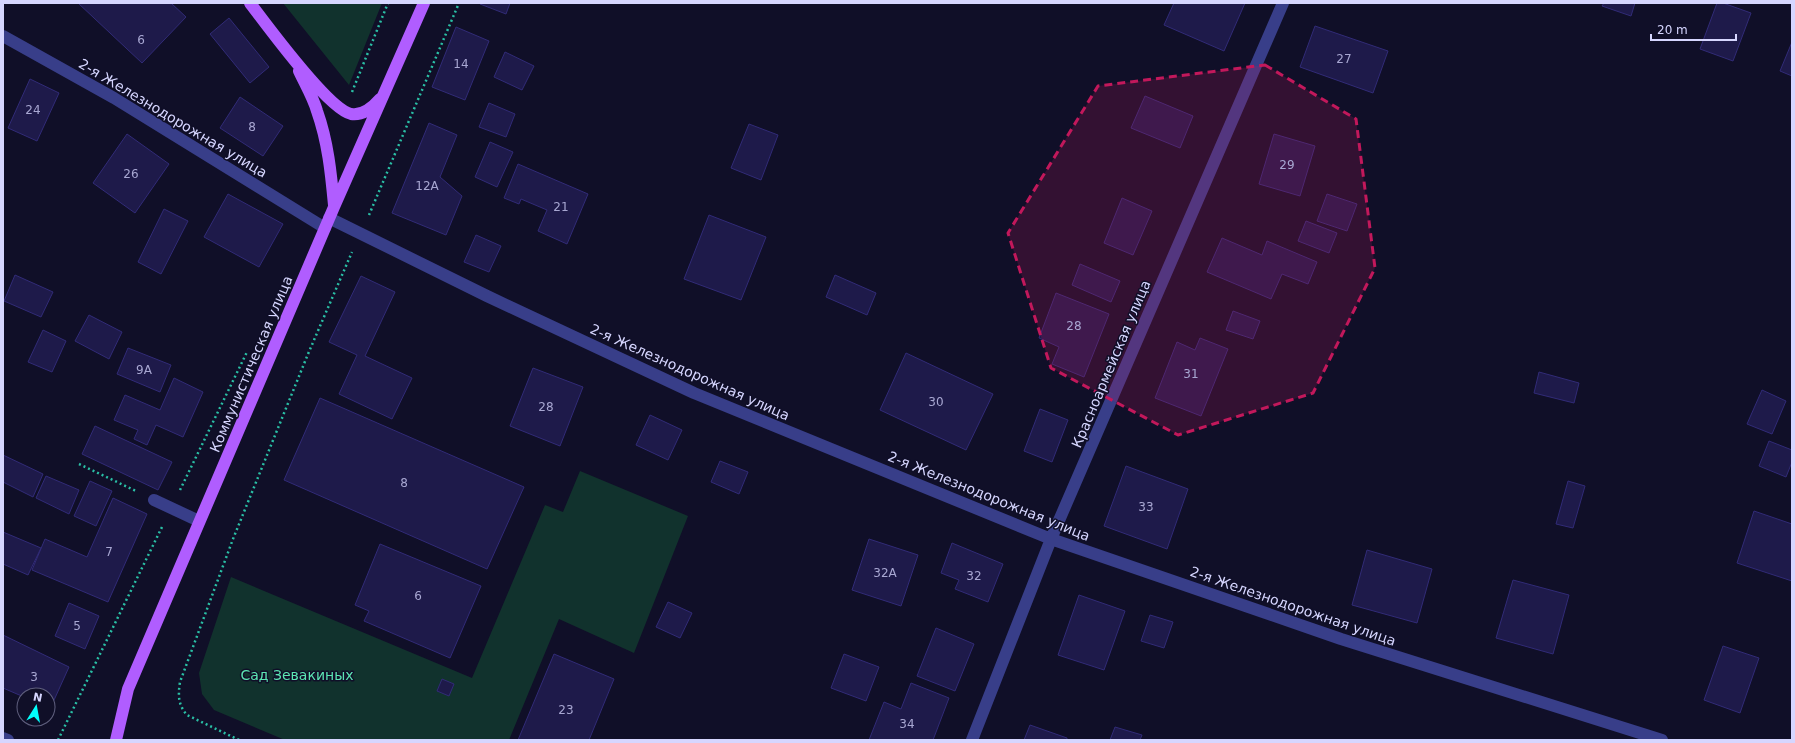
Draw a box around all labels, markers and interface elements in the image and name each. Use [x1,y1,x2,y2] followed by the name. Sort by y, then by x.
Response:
[1651,16,1736,42] scale bar
[1657,23,1688,37] text: 20 m
[137,33,145,47] house number: 6
[1336,52,1352,66] house number: 27
[76,55,270,181] street label: 2-я Железнодорожная улица
[453,57,469,71] house number: 14
[25,103,41,117] house number: 24
[248,120,256,134] house number: 8
[1279,158,1295,172] house number: 29
[123,167,139,181] house number: 26
[415,179,440,193] house number: 12А
[553,200,569,214] house number: 21
[207,273,295,455] street label: Коммунистическая улица
[1068,278,1154,450] street label: Красноармейская улица
[1066,319,1082,333] house number: 28
[588,321,792,423] street label: 2-я Железнодорожная улица
[136,363,153,377] house number: 9А
[1183,367,1199,381] house number: 31
[928,395,944,409] house number: 30
[538,400,554,414] house number: 28
[886,448,1092,544] street label: 2-я Железнодорожная улица
[400,476,408,490] house number: 8
[1138,500,1154,514] house number: 33
[105,545,113,559] house number: 7
[1188,563,1398,649] street label: 2-я Железнодорожная улица
[873,566,898,580] house number: 32А
[966,569,982,583] house number: 32
[414,589,422,603] house number: 6
[73,619,81,633] house number: 5
[241,667,353,683] park label: Сад Зевакиных
[30,670,38,684] house number: 3
[16,687,56,727] north arrow
[32,690,44,705] text: N
[558,703,574,717] house number: 23
[899,717,915,731] house number: 34

